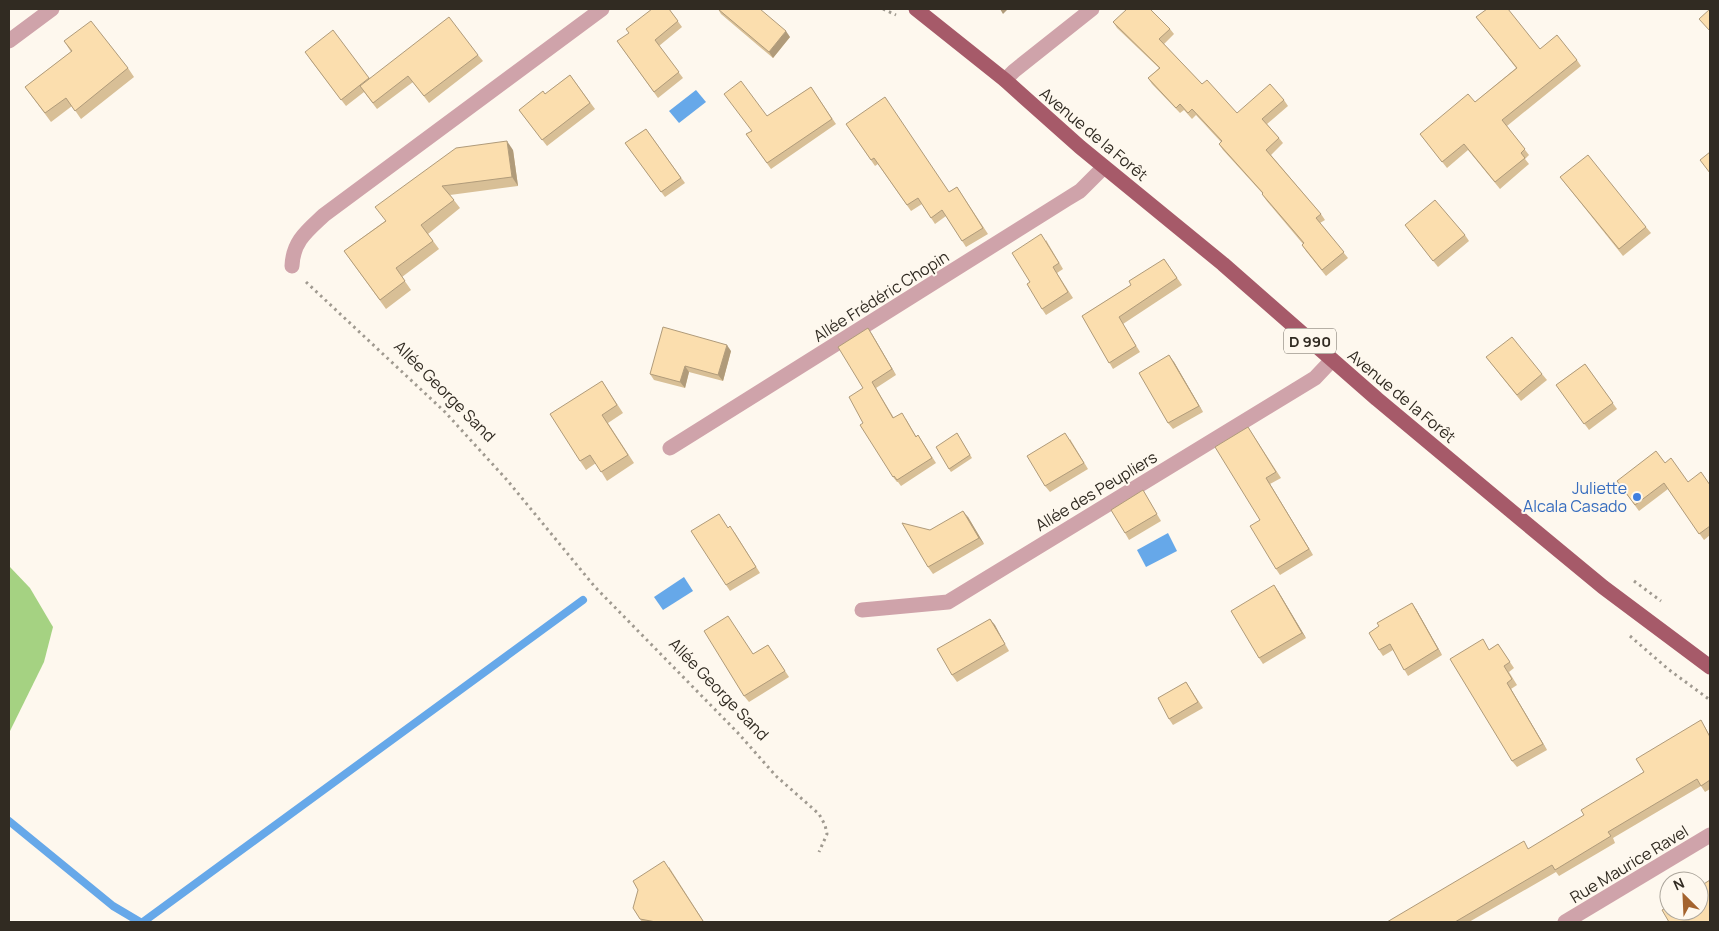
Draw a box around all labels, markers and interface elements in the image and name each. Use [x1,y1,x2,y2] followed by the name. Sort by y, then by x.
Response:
[1035,82,1153,186] street label: Avenue de la Forêt
[809,245,953,347] street label: Allée Frédéric Chopin
[1284,328,1336,354] road number: D 990
[390,336,500,446] street label: Allée George Sand
[1343,344,1461,448] street label: Avenue de la Forêt
[1031,446,1161,536] street label: Allée des Peupliers
[1523,477,1627,517] place label: Juliette Alcala Casado
[1631,491,1643,503] marker: Juliette Alcala Casado
[664,633,774,745] street label: Allée George Sand
[1566,820,1692,908] street label: Rue Maurice Ravel
[1659,871,1709,921] north arrow
[1670,873,1687,894] text: N

